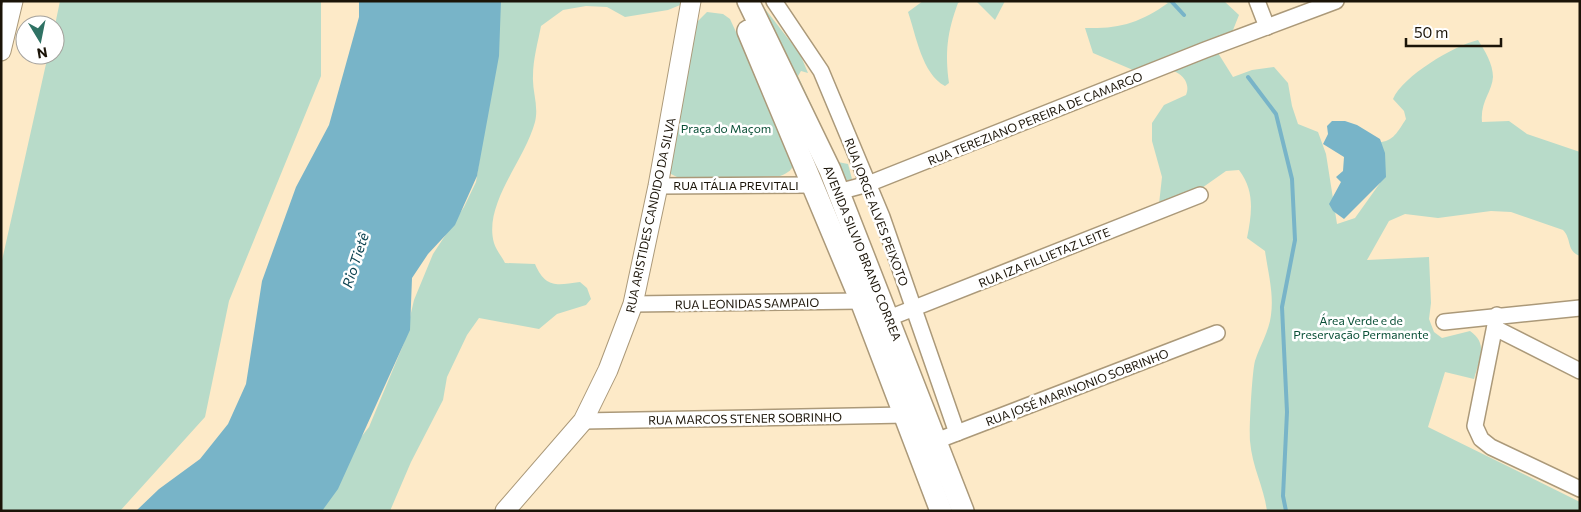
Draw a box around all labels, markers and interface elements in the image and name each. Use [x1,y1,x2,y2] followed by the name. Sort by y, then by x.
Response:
[15,15,65,65] north arrow
[1406,15,1501,47] scale bar
[1414,23,1448,41] text: 50 m
[36,44,49,63] text: N
[926,68,1145,168] street label: RUA TEREZIANO PEREIRA DE CAMARGO
[622,116,678,314] street label: RUA ARISTIDES CANDIDO DA SILVA
[681,121,771,135] park label: Praça do Maçom
[841,136,912,288] street label: RUA JORGE ALVES PEIXOTO
[821,163,905,343] street label: AVENIDA SILVIO BRAND CORREA
[673,178,799,192] street label: RUA ITÁLIA PREVITALI
[976,224,1112,290] street label: RUA IZA FILLIETAZ LEITE
[338,230,372,290] water label: Rio Tietê
[675,295,819,311] street label: RUA LEONIDAS SAMPAIO
[1293,313,1429,341] park label: Área Verde e de Preservação Permanente
[984,345,1171,429] street label: RUA JOSÉ MARINONIO SOBRINHO
[648,409,842,427] street label: RUA MARCOS STENER SOBRINHO

